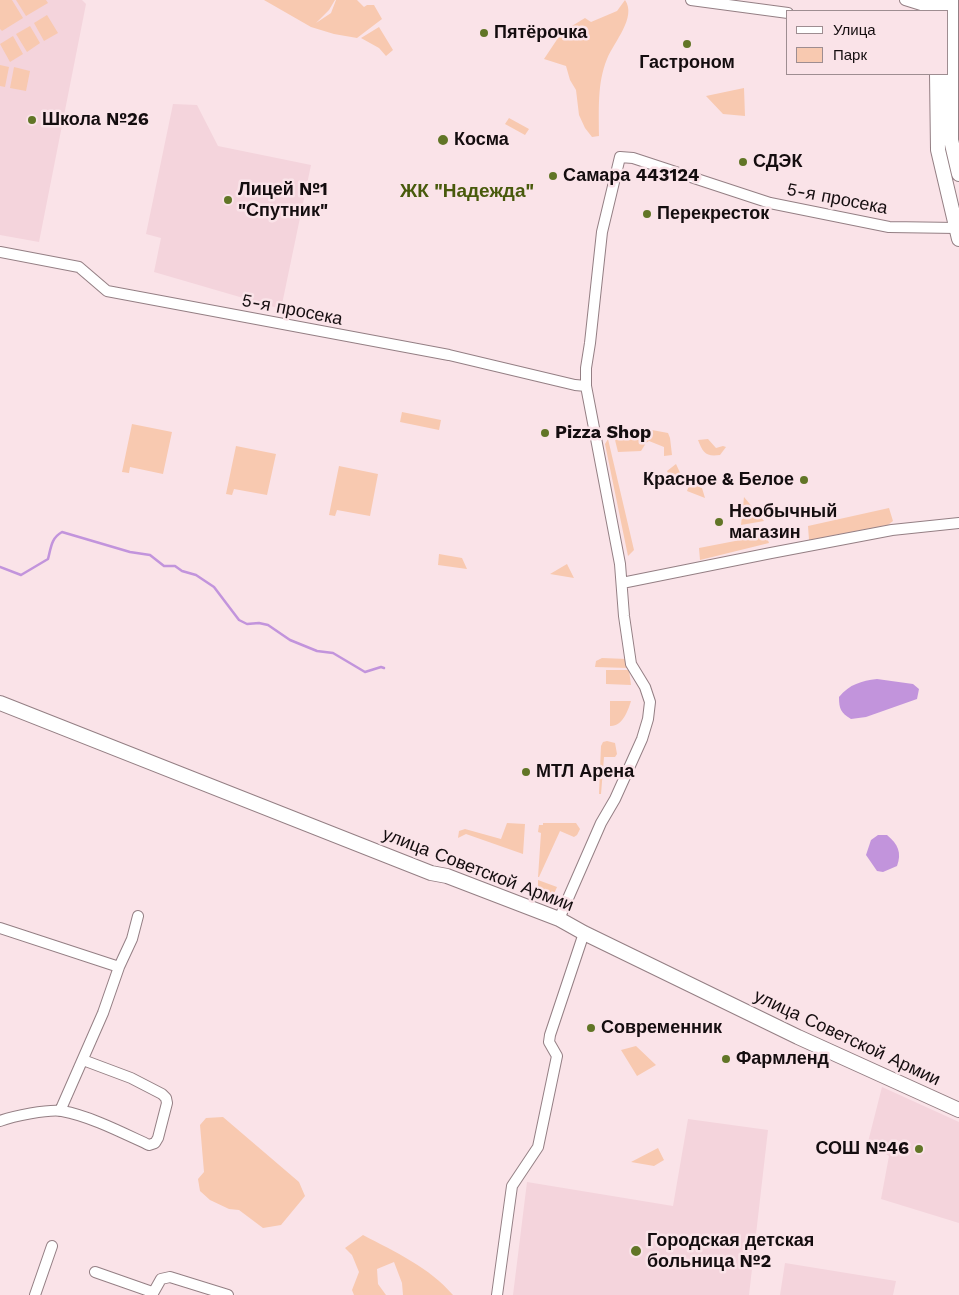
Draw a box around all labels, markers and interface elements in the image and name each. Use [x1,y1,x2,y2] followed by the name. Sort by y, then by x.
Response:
[786,10,949,75] legend
[833,21,876,39] text: Улица
[494,22,587,44] place label: Пятёрочка
[478,27,490,39] marker: Пятёрочка
[681,38,693,50] marker: Гастроном
[833,46,867,64] text: Парк
[639,52,735,74] place label: Гастроном
[42,109,149,131] place label: Школа №26
[26,114,38,126] marker: Школа №26
[454,129,509,151] place label: Косма
[436,133,450,147] marker: Косма
[753,151,802,173] place label: СДЭК
[737,156,749,168] marker: СДЭК
[563,165,699,187] place label: Самара 443124
[547,170,559,182] marker: Самара 443124
[238,179,328,222] place label: Лицей №1 "Спутник"
[785,179,889,219] street label: 5-я просека
[400,180,534,202] district label: ЖК "Надежда"
[222,194,234,206] marker: Лицей №1 "Спутник"
[657,203,769,225] place label: Перекресток
[641,208,653,220] marker: Перекресток
[240,290,344,330] street label: 5-я просека
[555,422,651,444] place label: Pizza Shop
[539,427,551,439] marker: Pizza Shop
[643,469,794,491] place label: Красное & Белое
[798,474,810,486] marker: Красное & Белое
[729,501,837,544] place label: Необычный магазин
[713,516,725,528] marker: Необычный магазин
[536,761,634,783] place label: МТЛ Арена
[520,766,532,778] marker: МТЛ Арена
[379,824,577,916] street label: улица Советской Армии
[750,985,944,1091] street label: улица Советской Армии
[601,1017,722,1039] place label: Современник
[585,1022,597,1034] marker: Современник
[736,1048,829,1070] place label: Фармленд
[720,1053,732,1065] marker: Фармленд
[816,1138,909,1160] place label: СОШ №46
[913,1143,925,1155] marker: СОШ №46
[647,1230,814,1272] place label: Городская детская больница №2
[629,1244,643,1258] marker: Городская детская больница №2

